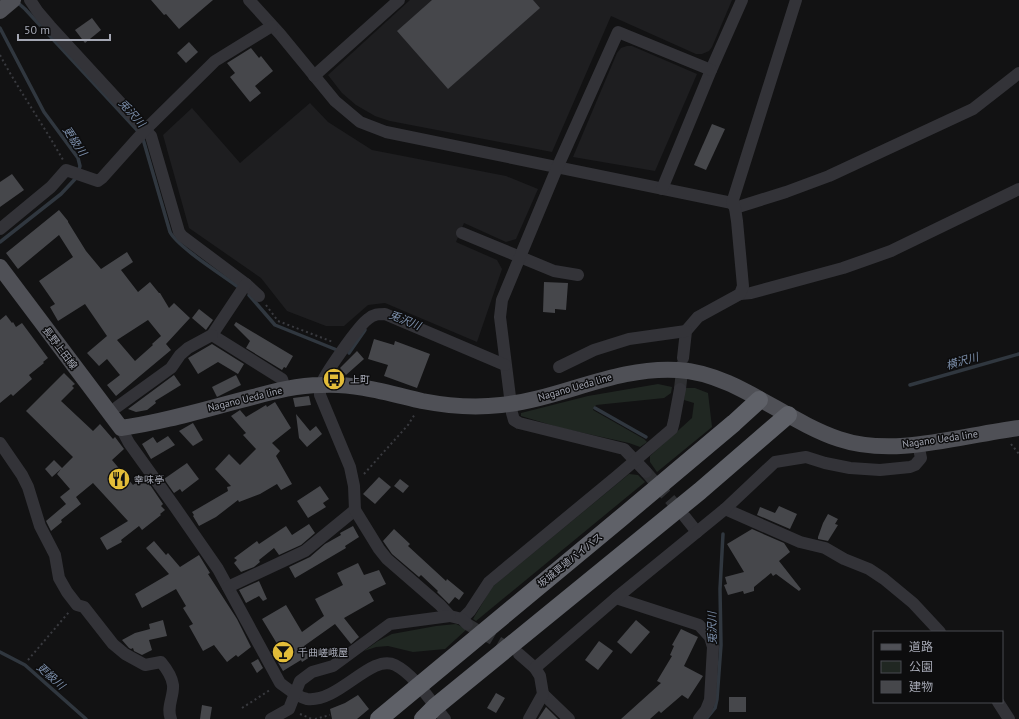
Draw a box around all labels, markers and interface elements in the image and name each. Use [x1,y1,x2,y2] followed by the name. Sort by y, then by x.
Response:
[18,16,110,42] scale bar
[24,22,50,37] text: 50 m
[116,96,149,131] water label: 兎沢川
[60,123,91,159] water label: 更級川
[387,307,424,333] water label: 兎沢川
[40,324,80,372] street label: 長野上田線
[944,349,981,372] water label: 横沢川
[321,366,347,392] bus stop icon: 上町
[537,370,613,404] street label: Nagano Ueda line
[350,373,370,386] place label: 上町
[206,383,284,415] street label: Nagano Ueda line
[901,427,979,451] street label: Nagano Ueda line
[106,466,132,492] restaurant icon: 幸味亭
[134,473,164,486] place label: 幸味亭
[535,530,605,590] street label: 坂城更埴バイパス
[705,610,719,645] water label: 兎沢川
[873,631,1003,703] legend
[270,639,296,665] bar icon: 千曲嵯峨屋
[909,639,933,654] text: 道路
[298,646,348,659] place label: 千曲嵯峨屋
[909,659,933,674] text: 公園
[34,660,69,693] water label: 更級川
[909,679,933,694] text: 建物

